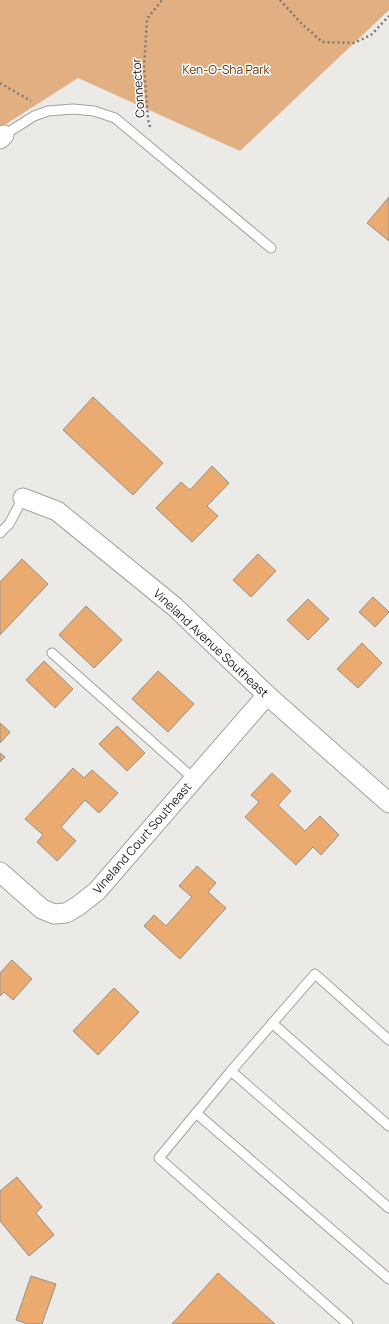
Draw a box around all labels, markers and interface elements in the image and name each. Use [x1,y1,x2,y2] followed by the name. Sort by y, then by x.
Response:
[127,57,149,118] street label: Connector
[183,61,270,78] park label: Ken-O-Sha Park
[150,585,272,701] street label: Vineland Avenue Southeast
[89,778,195,897] street label: Vineland Court Southeast

